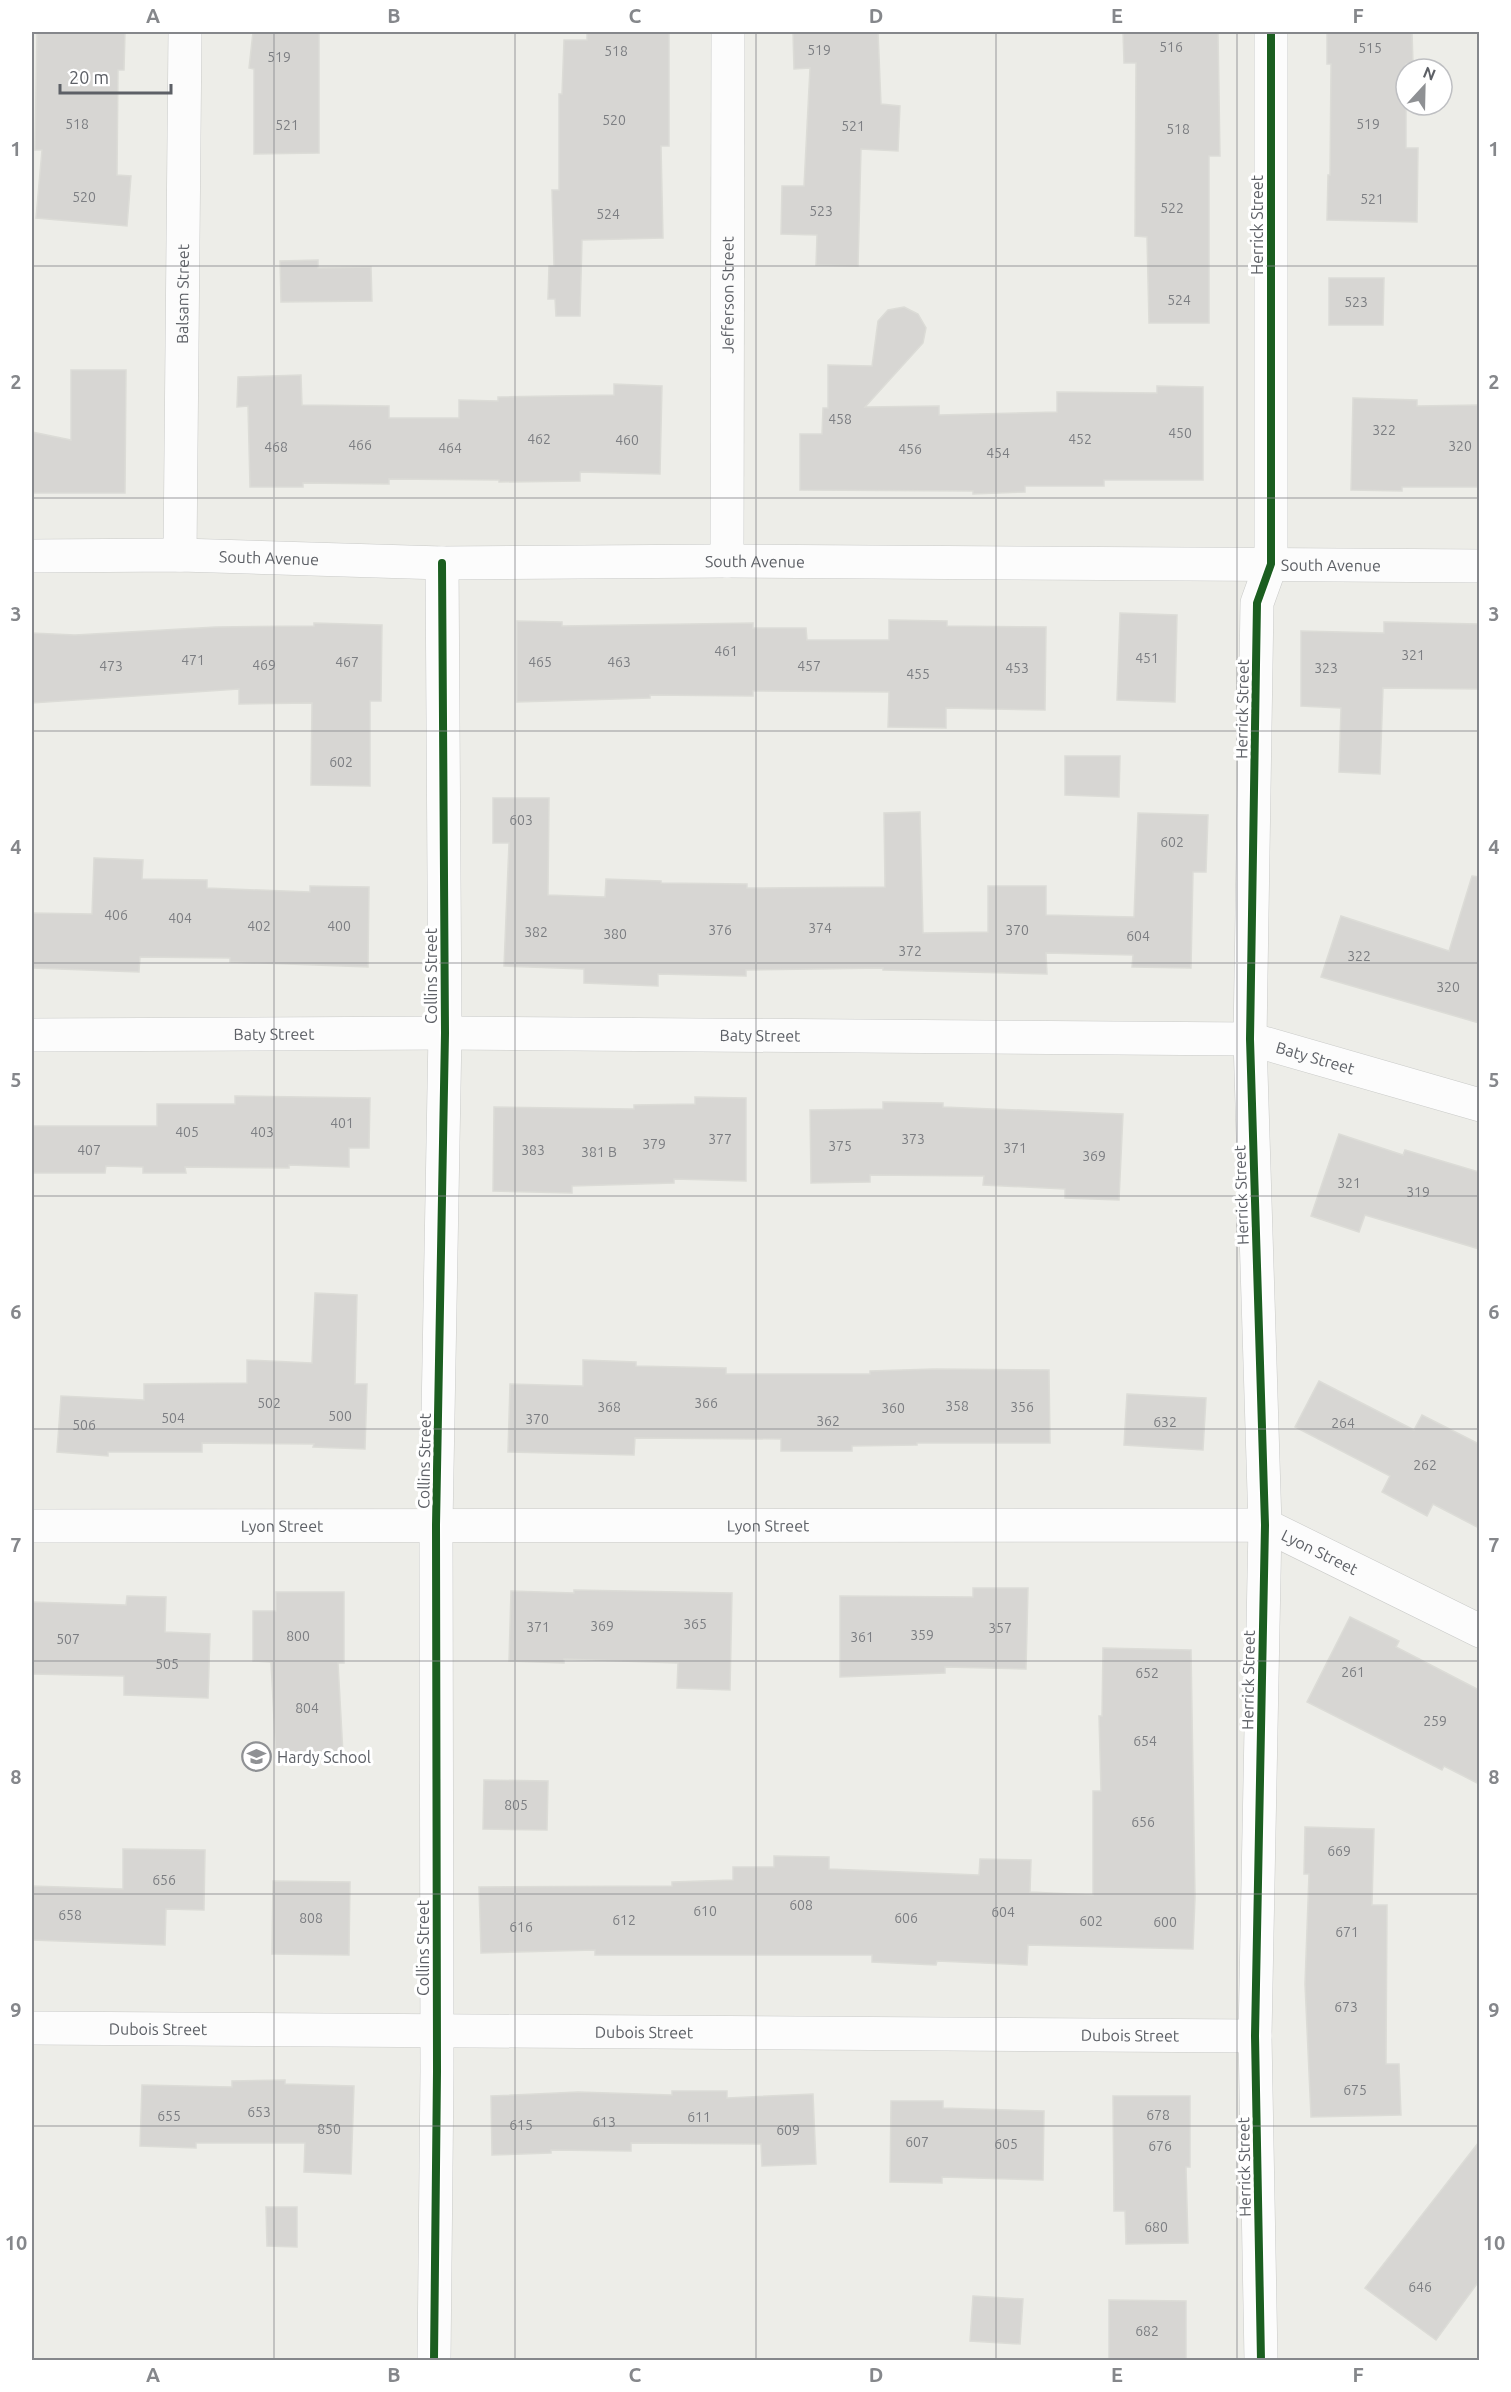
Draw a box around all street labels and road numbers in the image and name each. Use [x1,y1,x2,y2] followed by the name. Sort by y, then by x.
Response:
[1248,174,1266,275] street label: Herrick Street
[718,235,737,354] street label: Jefferson Street
[173,243,192,344] street label: Balsam Street
[219,547,319,568] street label: South Avenue
[705,552,805,571] street label: South Avenue
[1281,556,1381,574] street label: South Avenue
[1232,658,1252,759] street label: Herrick Street
[422,927,440,1024] street label: Collins Street
[234,1025,315,1043] street label: Baty Street
[719,1026,801,1045] street label: Baty Street
[1274,1038,1357,1078] street label: Baty Street
[1230,1144,1252,1245] street label: Herrick Street
[414,1412,434,1509] street label: Collins Street
[727,1516,810,1534] street label: Lyon Street
[241,1517,324,1535] street label: Lyon Street
[1279,1526,1361,1579] street label: Lyon Street
[1238,1629,1258,1730] street label: Herrick Street
[414,1899,432,1996] street label: Collins Street
[109,2020,208,2038] street label: Dubois Street
[595,2023,694,2041] street label: Dubois Street
[1081,2026,1180,2045] street label: Dubois Street
[1234,2116,1254,2217] street label: Herrick Street

